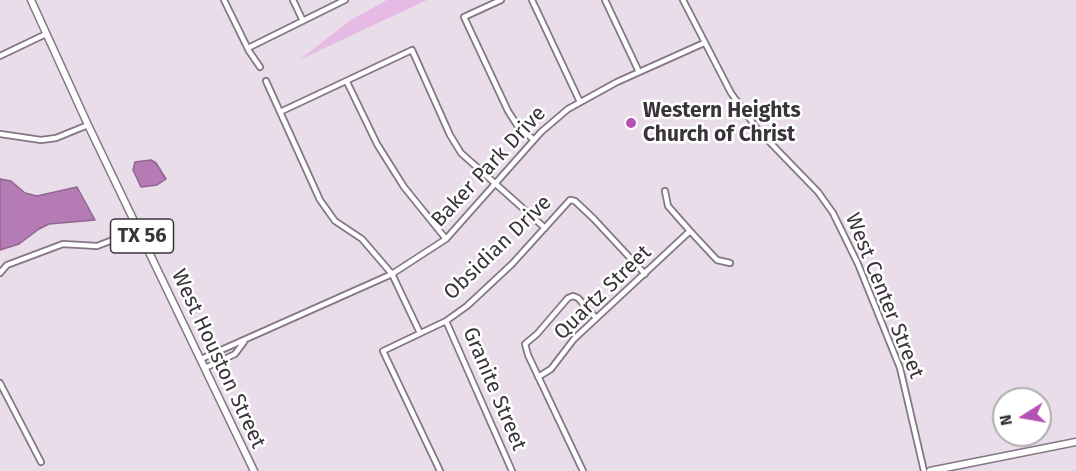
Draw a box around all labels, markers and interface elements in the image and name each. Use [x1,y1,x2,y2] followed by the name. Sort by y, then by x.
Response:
[643,98,801,148] place label: Western Heights Church of Christ
[427,101,551,233] street label: Baker Park Drive
[624,116,638,130] marker: Western Heights Church of Christ
[439,190,557,306] street label: Obsidian Drive
[839,210,929,382] street label: West Center Street
[110,219,174,253] road number: TX 56
[549,240,657,346] street label: Quartz Street
[165,266,271,452] street label: West Houston Street
[457,324,531,454] street label: Granite Street
[992,387,1052,447] north arrow
[995,413,1016,427] text: N

